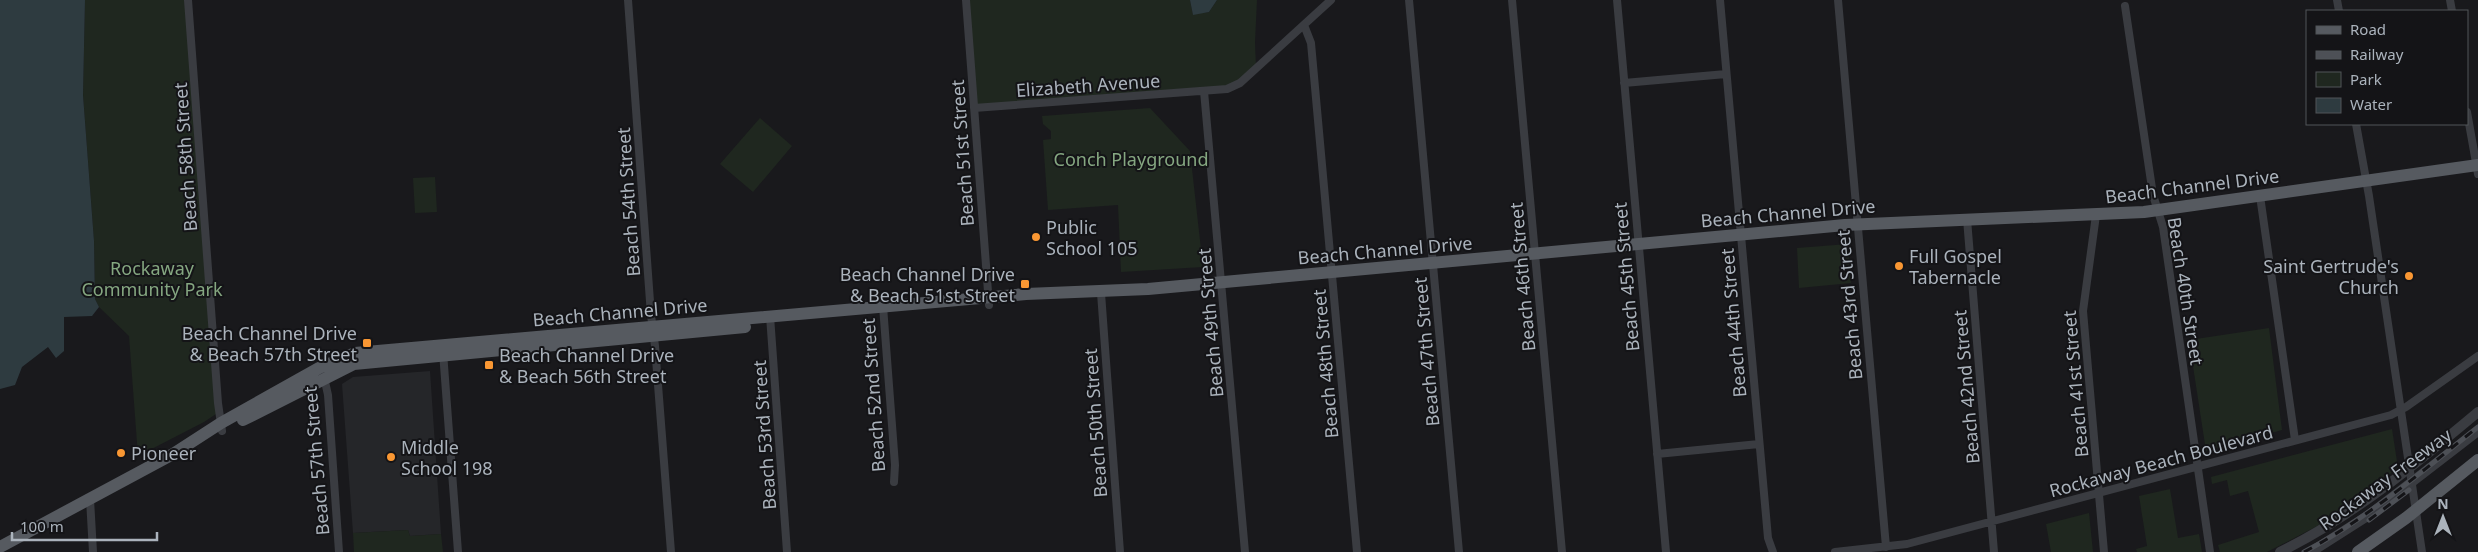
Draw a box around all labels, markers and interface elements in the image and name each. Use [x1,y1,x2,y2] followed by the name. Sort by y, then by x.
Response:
[2306,10,2468,125] legend
[2350,19,2386,39] text: Road
[2350,44,2404,64] text: Railway
[1015,68,1161,102] street label: Elizabeth Avenue
[2350,69,2382,89] text: Park
[945,78,979,227] street label: Beach 51st Street
[168,81,202,232] street label: Beach 58th Street
[2350,94,2392,114] text: Water
[611,126,645,277] street label: Beach 54th Street
[1054,147,1209,171] park label: Conch Playground
[2104,163,2280,209] street label: Beach Channel Drive
[1700,193,1876,233] street label: Beach Channel Drive
[1503,201,1540,353] street label: Beach 46th Street
[1607,201,1644,353] street label: Beach 45th Street
[1046,215,1138,260] place label: Public School 105
[2162,215,2210,367] street label: Beach 40th Street
[1830,229,1867,381] street label: Beach 43rd Street
[1297,230,1473,270] street label: Beach Channel Drive
[1030,231,1042,243] marker: Public School 105
[1909,244,2002,289] place label: Full Gospel Tabernacle
[1191,247,1228,399] street label: Beach 49th Street
[1714,247,1751,399] street label: Beach 44th Street
[2263,254,2399,299] place label: Saint Gertrude's Church
[81,256,223,301] park label: Rockaway Community Park
[1893,260,1905,272] marker: Full Gospel Tabernacle
[840,262,1015,307] place label: Beach Channel Drive & Beach 51st Street
[2403,270,2415,282] marker: Saint Gertrude's Church
[1407,276,1444,428] street label: Beach 47th Street
[1019,278,1031,290] marker: Beach Channel Drive & Beach 51st Street
[1306,288,1343,440] street label: Beach 48th Street
[532,292,708,332] street label: Beach Channel Drive
[1947,309,1985,465] street label: Beach 42nd Street
[2057,309,2093,458] street label: Beach 41st Street
[856,317,890,473] street label: Beach 52nd Street
[182,321,357,366] place label: Beach Channel Drive & Beach 57th Street
[361,337,373,349] marker: Beach Channel Drive & Beach 57th Street
[499,343,674,388] place label: Beach Channel Drive & Beach 56th Street
[1078,347,1112,498] street label: Beach 50th Street
[483,359,495,371] marker: Beach Channel Drive & Beach 56th Street
[747,359,781,511] street label: Beach 53rd Street
[297,385,334,537] street label: Beach 57th Street
[2047,420,2275,502] street label: Rockaway Beach Boulevard
[2314,422,2457,535] street label: Rockaway Freeway
[401,435,493,480] place label: Middle School 198
[131,441,197,465] place label: Pioneer
[115,447,127,459] marker: Pioneer
[385,451,397,463] marker: Middle School 198
[2418,492,2468,542] north arrow
[2437,494,2449,513] text: N
[12,510,158,542] scale bar
[20,516,64,536] text: 100 m

